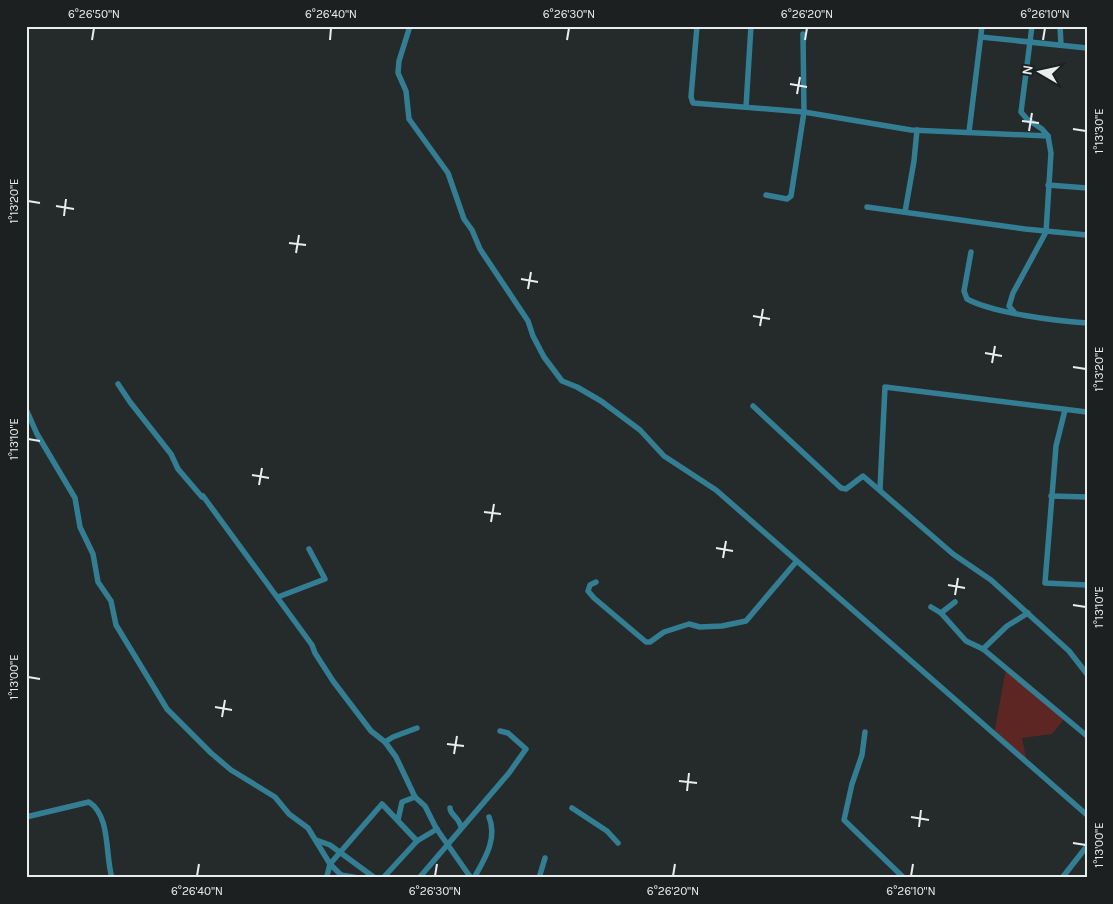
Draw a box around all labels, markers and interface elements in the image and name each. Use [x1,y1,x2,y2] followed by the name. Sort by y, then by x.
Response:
[68,7,120,21] text: 6°26'50"N
[305,7,357,21] text: 6°26'40"N
[543,7,595,21] text: 6°26'30"N
[781,7,833,21] text: 6°26'20"N
[1020,7,1070,21] text: 6°26'10"N
[1016,48,1066,98] north arrow
[1018,64,1037,76] text: N
[1092,108,1106,154] text: 1°13'30"E
[7,178,21,224] text: 1°13'20"E
[1092,346,1106,392] text: 1°13'20"E
[7,418,21,460] text: 1°13'10"E
[1092,586,1106,628] text: 1°13'10"E
[7,654,21,700] text: 1°13'00"E
[1092,822,1106,868] text: 1°13'00"E
[171,884,223,898] text: 6°26'40"N
[409,884,461,898] text: 6°26'30"N
[647,884,699,898] text: 6°26'20"N
[886,884,936,898] text: 6°26'10"N

